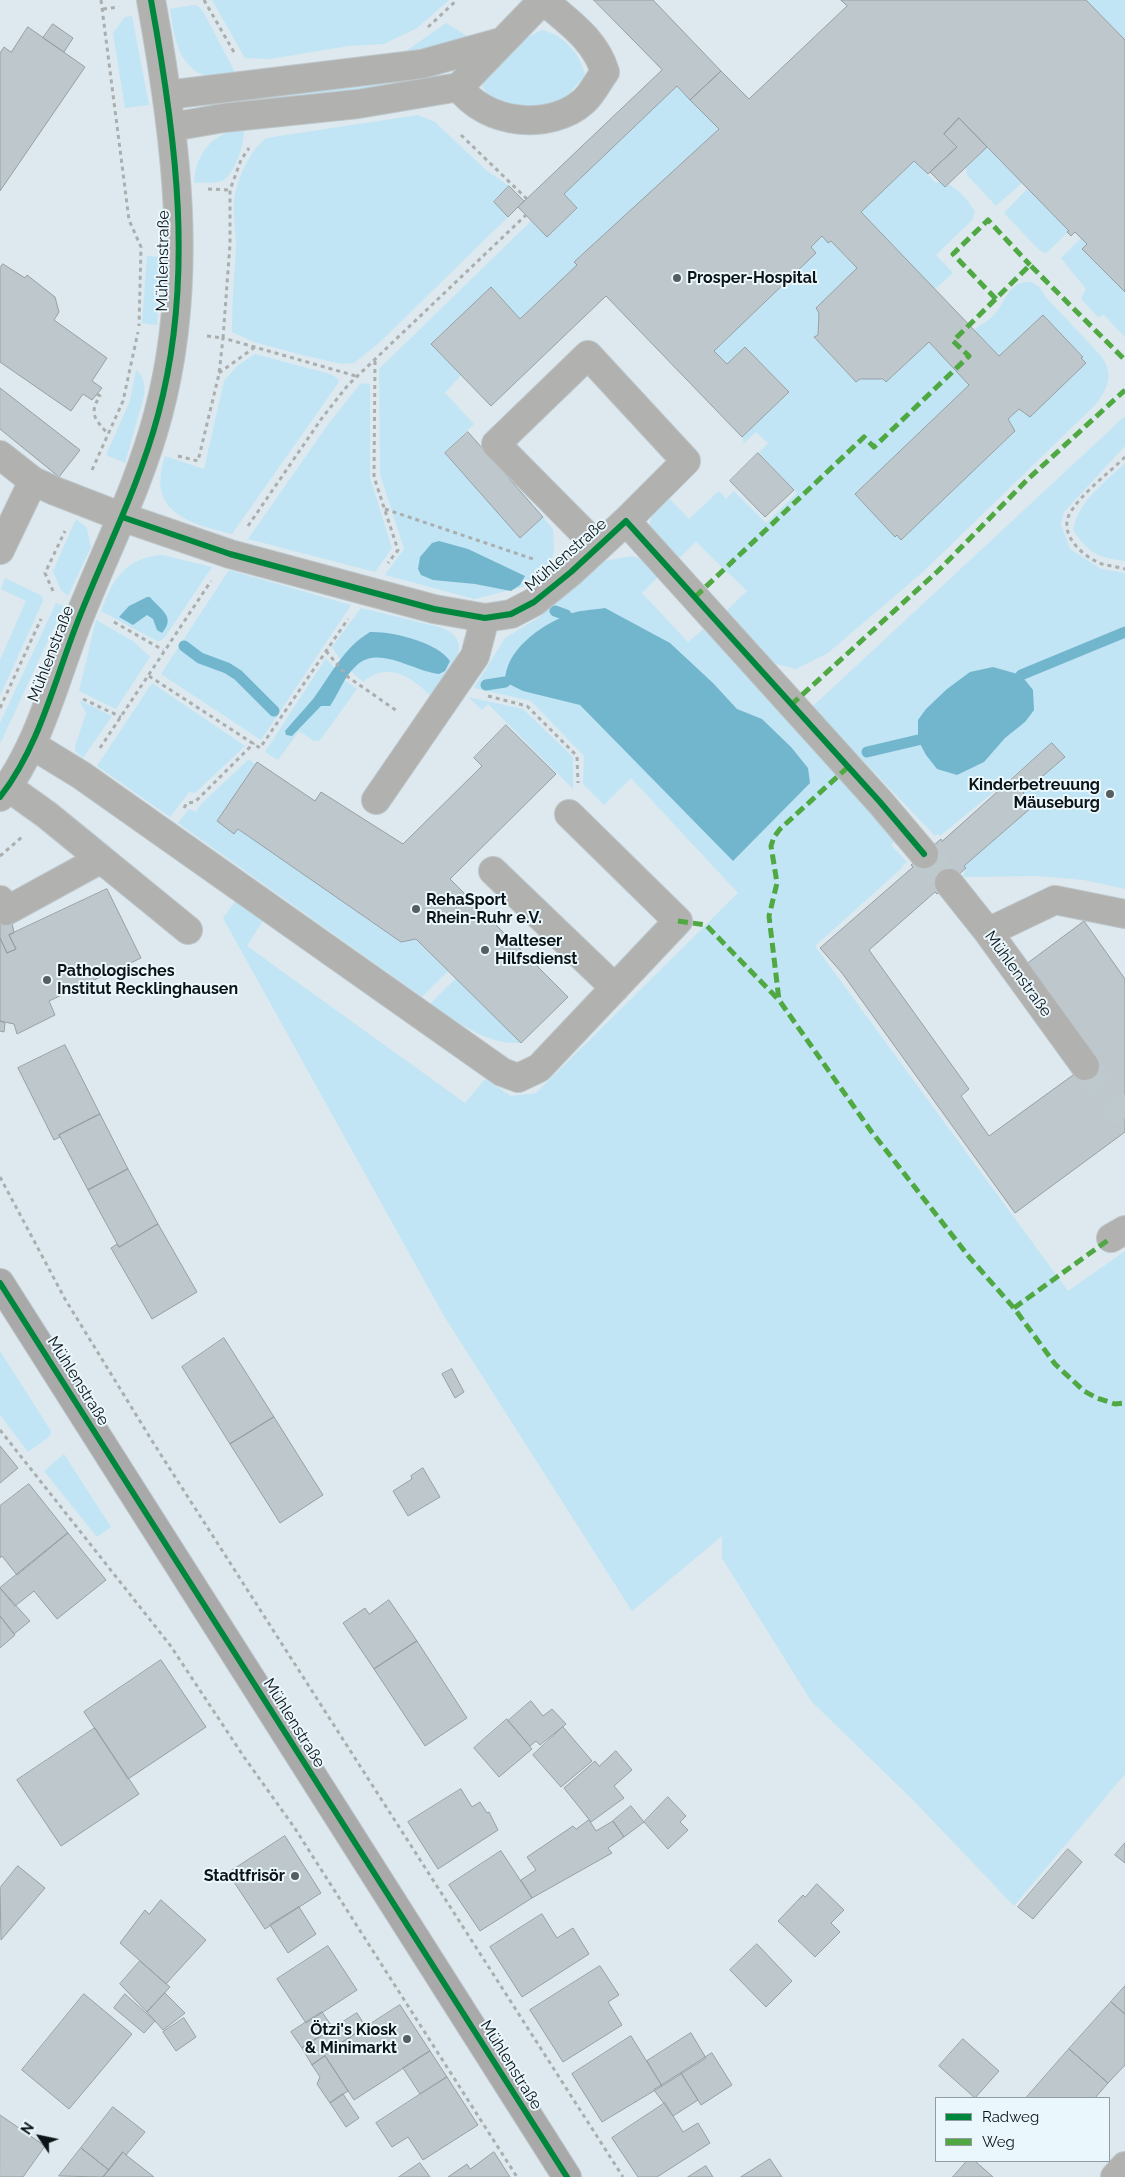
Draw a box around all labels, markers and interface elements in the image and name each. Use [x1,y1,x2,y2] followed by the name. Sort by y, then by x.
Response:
[153,210,173,312] street label: Mühlenstraße
[687,268,817,288] place label: Prosper-Hospital
[671,272,683,284] marker: Prosper-Hospital
[521,514,611,596] street label: Mühlenstraße
[24,603,78,705] street label: Mühlenstraße
[968,775,1100,813] place label: Kinderbetreuung Mäuseburg
[1104,788,1116,800] marker: Kinderbetreuung Mäuseburg
[426,890,542,928] place label: RehaSport Rhein-Ruhr e.V.
[410,903,422,915] marker: RehaSport Rhein-Ruhr e.V.
[980,927,1056,1021] street label: Mühlenstraße
[495,931,577,969] place label: Malteser Hilfsdienst
[479,944,491,956] marker: Malteser Hilfsdienst
[57,961,238,999] place label: Pathologisches Institut Recklinghausen
[41,974,53,986] marker: Pathologisches Institut Recklinghausen
[43,1333,113,1429] street label: Mühlenstraße
[259,1675,329,1771] street label: Mühlenstraße
[204,1866,285,1886] place label: Stadtfrisör
[289,1870,301,1882] marker: Stadtfrisör
[476,2017,546,2113] street label: Mühlenstraße
[305,2020,397,2058] place label: Ötzi's Kiosk & Minimarkt
[401,2033,413,2045] marker: Ötzi's Kiosk & Minimarkt
[935,2097,1110,2162] legend
[982,2108,1039,2126] text: Radweg
[15,2112,65,2162] north arrow
[18,2120,37,2138] text: N
[982,2133,1015,2151] text: Weg

